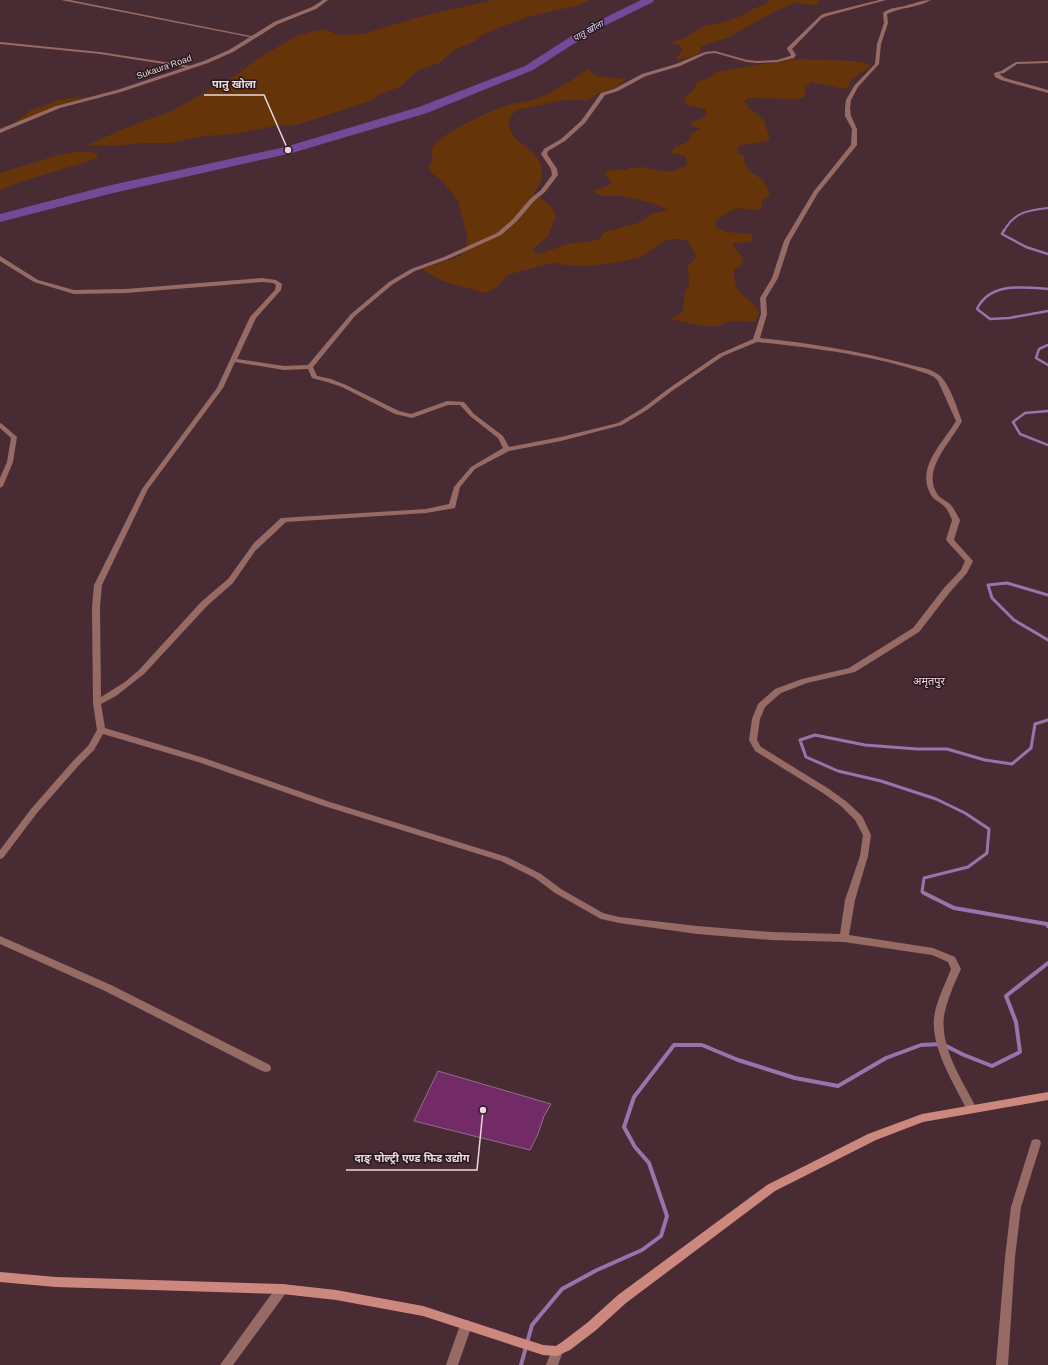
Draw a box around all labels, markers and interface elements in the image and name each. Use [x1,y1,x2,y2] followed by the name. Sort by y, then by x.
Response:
[571,17,607,44] water label: पातु खोला
[135,53,193,81] street label: Sukaura Road
[204,72,264,95] callout: पातु खोला
[212,78,257,92] text: पातु खोला
[913,675,945,688] district label: अमृतपुर
[346,1147,477,1170] callout: दाङ् पोल्ट्री एण्ड फिड उद्योग
[354,1152,470,1165] text: दाङ् पोल्ट्री एण्ड फिड उद्योग

